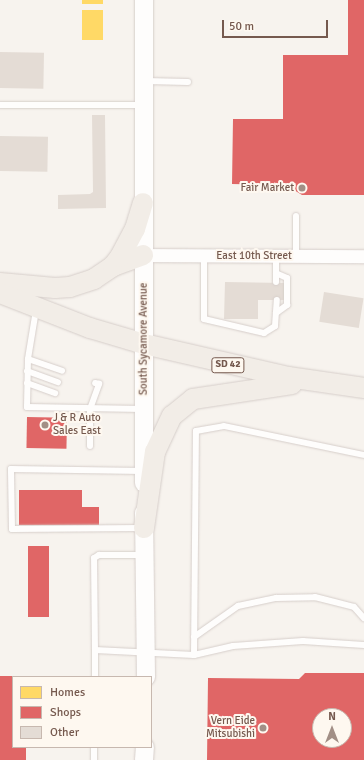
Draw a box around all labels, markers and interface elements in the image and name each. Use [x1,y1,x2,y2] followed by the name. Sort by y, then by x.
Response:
[224,12,330,38] scale bar
[229,19,254,34] text: 50 m
[240,181,294,195] place label: Fair Market
[297,183,307,193] marker: Fair Market
[216,249,292,263] street label: East 10th Street
[137,283,151,395] street label: South Sycamore Avenue
[211,357,245,373] road number: SD 42
[53,412,101,438] place label: J & R Auto Sales East
[40,420,50,430] marker: J & R Auto Sales East
[12,676,152,748] legend
[50,685,85,700] text: Homes
[50,705,81,720] text: Shops
[312,708,352,748] north arrow
[328,710,336,723] text: N
[206,715,255,741] place label: Vern Eide Mitsubishi
[258,723,268,733] marker: Vern Eide Mitsubishi
[50,725,79,740] text: Other

